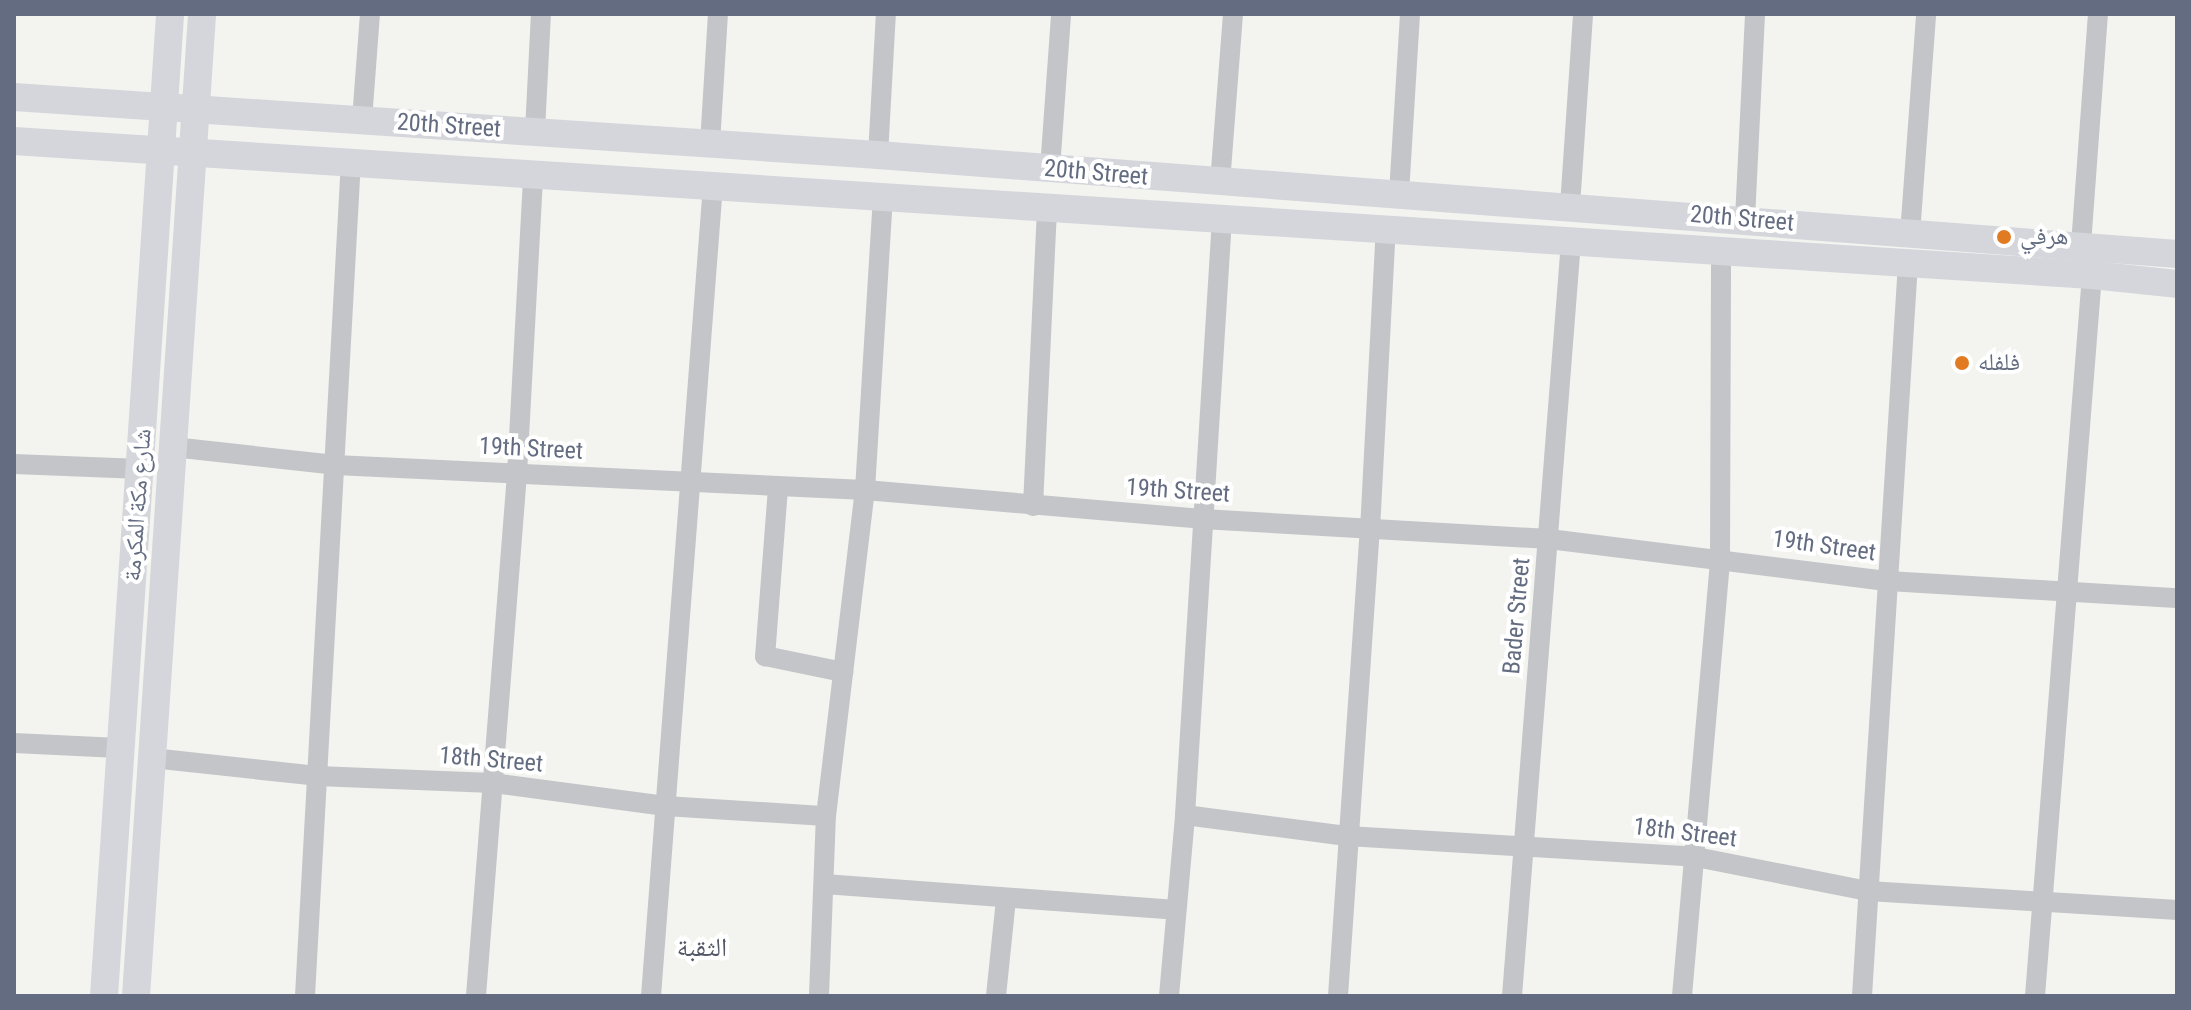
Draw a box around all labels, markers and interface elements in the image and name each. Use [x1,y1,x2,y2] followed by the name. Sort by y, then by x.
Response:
[396,108,502,144] street label: 20th Street
[1043,154,1149,192] street label: 20th Street
[1689,200,1795,238] street label: 20th Street
[2020,223,2068,251] place label: هرفي
[1995,228,2013,246] marker: هرفي
[1978,349,2020,377] place label: فلفله
[1953,354,1971,372] marker: فلفله
[118,428,158,582] street label: شارع مكة المكرمة
[478,432,584,466] street label: 19th Street
[1125,473,1231,509] street label: 19th Street
[1770,524,1878,568] street label: 19th Street
[1498,557,1536,675] street label: Bader Street
[438,741,544,779] street label: 18th Street
[1632,812,1738,854] street label: 18th Street
[677,932,727,964] district label: الثقبة

